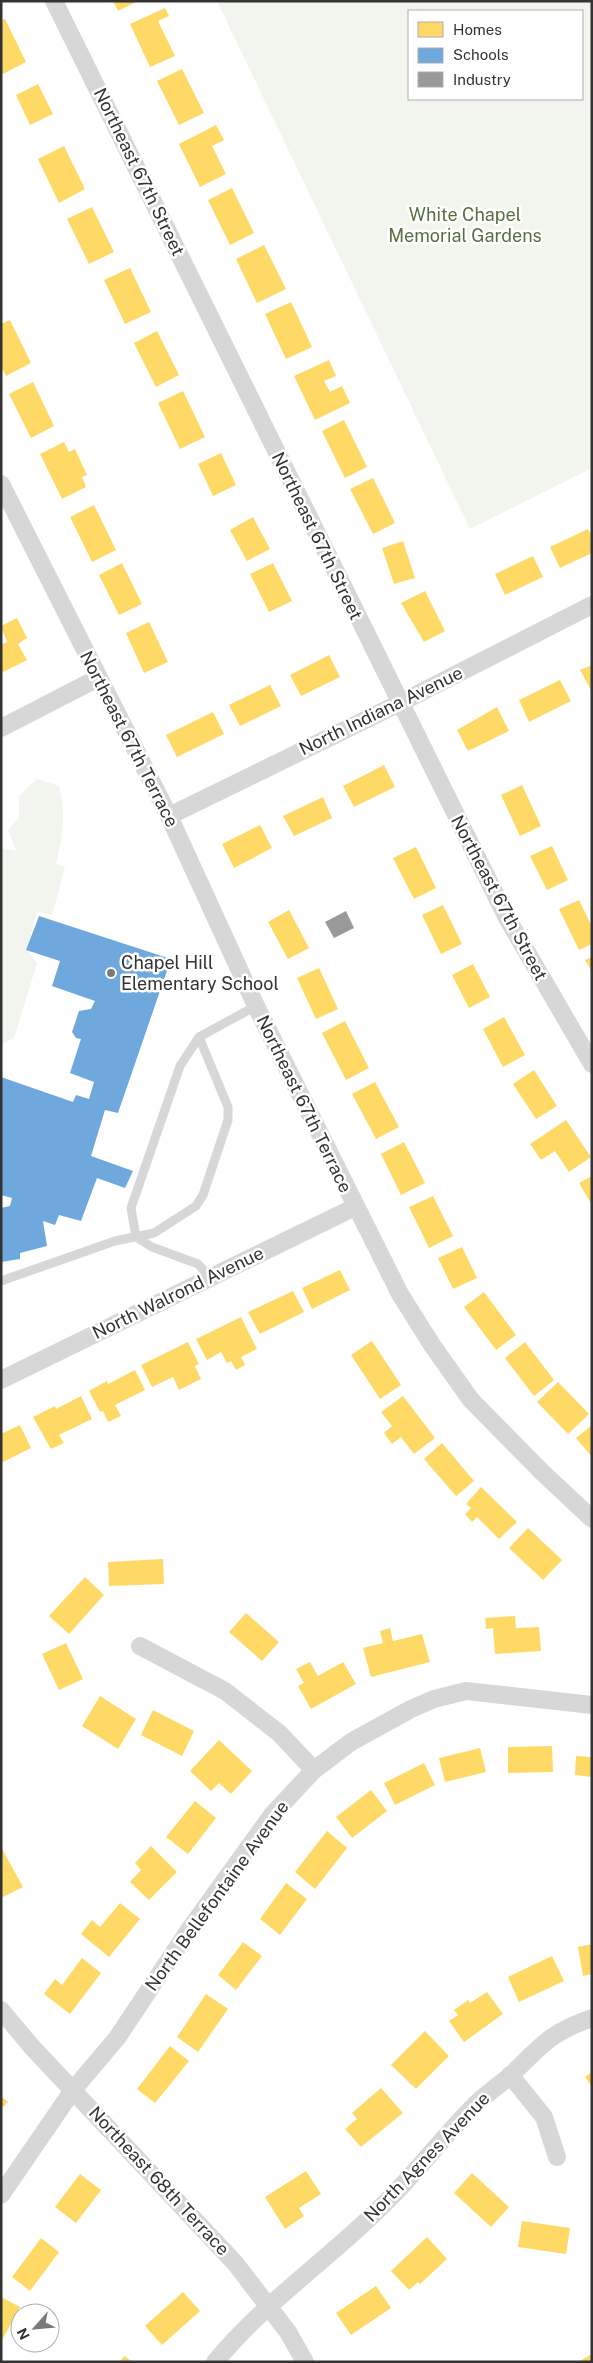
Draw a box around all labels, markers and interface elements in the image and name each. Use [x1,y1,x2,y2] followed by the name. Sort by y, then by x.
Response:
[408,10,583,100] legend
[453,21,502,38] text: Homes
[453,46,509,63] text: Schools
[453,71,511,88] text: Industry
[90,84,189,259] street label: Northeast 67th Street
[388,204,542,246] park label: White Chapel Memorial Gardens
[268,448,367,623] street label: Northeast 67th Street
[76,647,183,830] street label: Northeast 67th Terrace
[296,662,466,759] street label: North Indiana Avenue
[447,812,552,984] street label: Northeast 67th Street
[121,952,279,994] place label: Chapel Hill Elementary School
[105,967,117,979] marker: Chapel Hill Elementary School
[252,1012,357,1196] street label: Northeast 67th Terrace
[89,1242,267,1343] street label: North Walrond Avenue
[141,1797,293,1995] street label: North Bellefontaine Avenue
[359,2088,494,2226] street label: North Agnes Avenue
[85,2102,234,2259] street label: Northeast 68th Terrace
[10,2303,60,2353] north arrow
[14,2325,33,2342] text: N

